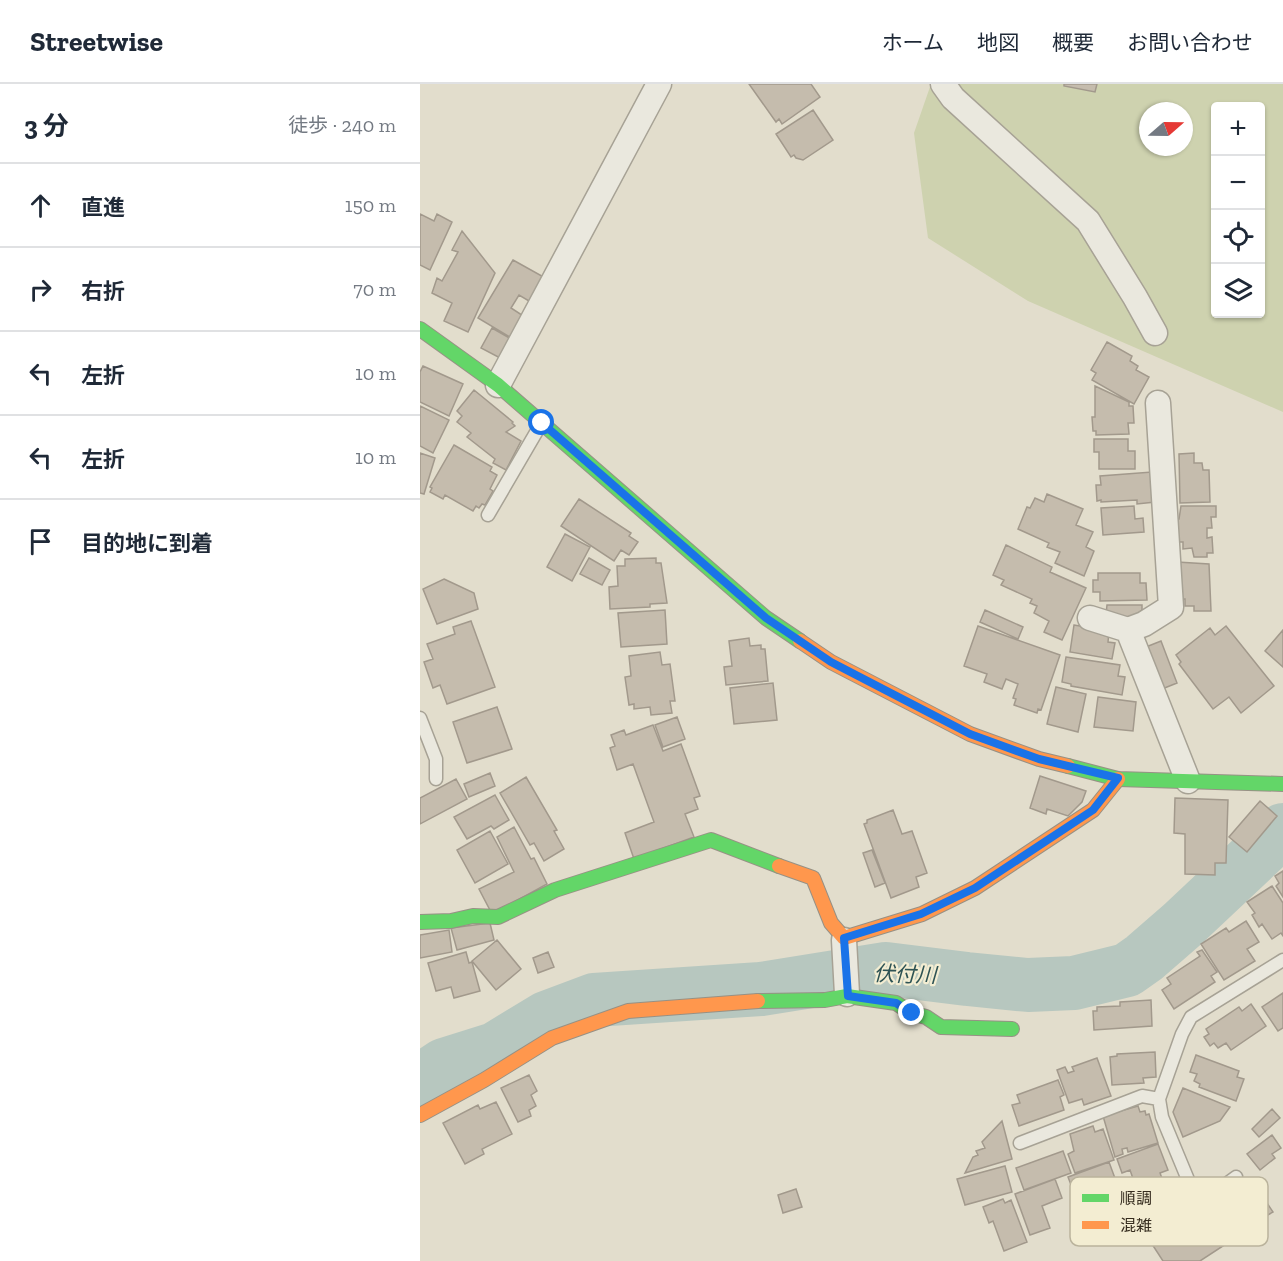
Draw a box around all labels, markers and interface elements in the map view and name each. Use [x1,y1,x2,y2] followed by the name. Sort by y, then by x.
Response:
[30,25,163,58] text: Streetwise
[882,30,944,55] text: ホーム
[977,30,1019,55] text: 地図
[1052,30,1094,55] text: 概要
[1127,30,1253,55] text: お問い合わせ
[1139,102,1193,156] north arrow
[1211,102,1265,318] map controls
[1211,102,1265,156] button: +
[24,110,69,142] text: 3 分
[288,113,396,137] text: 徒歩 · 240 m
[1211,156,1265,210] button: −
[24,189,57,222] icon: ahead
[345,193,396,217] text: 150 m
[81,194,125,221] text: 直進
[1211,210,1265,264] button: locate
[1211,264,1265,318] button: layers
[24,273,57,306] icon: right
[353,277,396,301] text: 70 m
[81,278,125,305] text: 右折
[24,357,57,390] icon: left
[355,361,396,385] text: 10 m
[81,362,125,389] text: 左折
[528,409,554,435] route start
[24,441,57,474] icon: left
[355,445,396,469] text: 10 m
[81,446,125,473] text: 左折
[24,525,57,558] icon: arrive
[81,530,213,557] text: 目的地に到着
[873,960,939,988] water label: 伏付川
[898,999,924,1025] route end
[1070,1177,1268,1246] legend
[1120,1189,1152,1208] text: 順調
[1120,1216,1152,1235] text: 混雑

